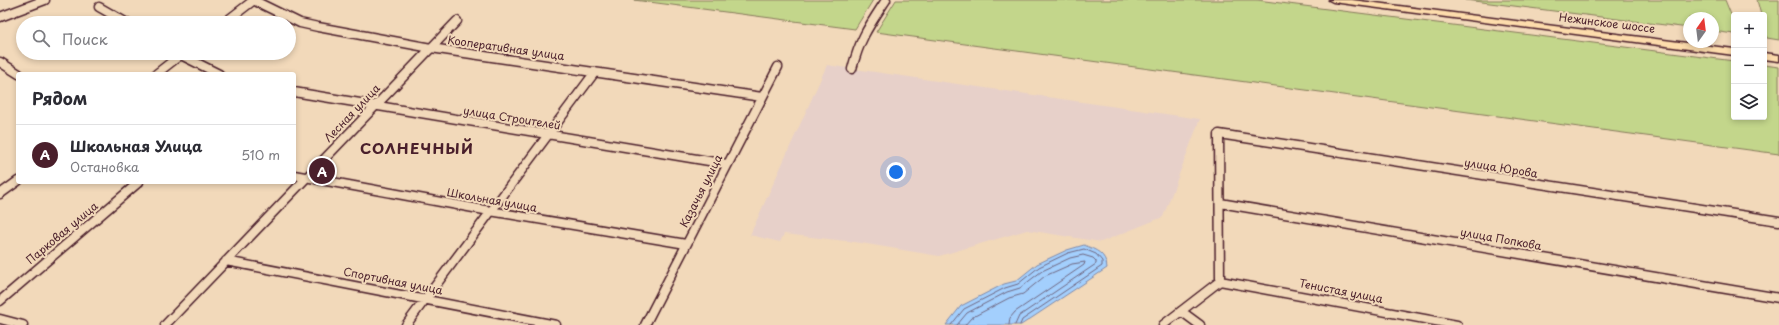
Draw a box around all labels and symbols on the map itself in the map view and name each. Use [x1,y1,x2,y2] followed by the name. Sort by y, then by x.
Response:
[1558,8,1656,37] street label: Нежинское шоссе
[1683,12,1719,48] north arrow
[446,31,566,64] street label: Кооперативная улица
[320,80,384,145] street label: Лесная улица
[462,101,562,134] street label: улица Строителей
[360,136,474,159] district label: СОЛНЕЧНЫЙ
[675,151,726,230] street label: Казачья улица
[1463,153,1539,182] street label: улица Юрова
[309,156,335,186] pin: A
[886,162,906,182] your location
[446,183,539,216] street label: Школьная улица
[22,197,102,268] street label: Парковая улица
[1459,223,1543,254] street label: улица Попкова
[342,263,444,299] street label: Спортивная улица
[1298,274,1385,307] street label: Тенистая улица

